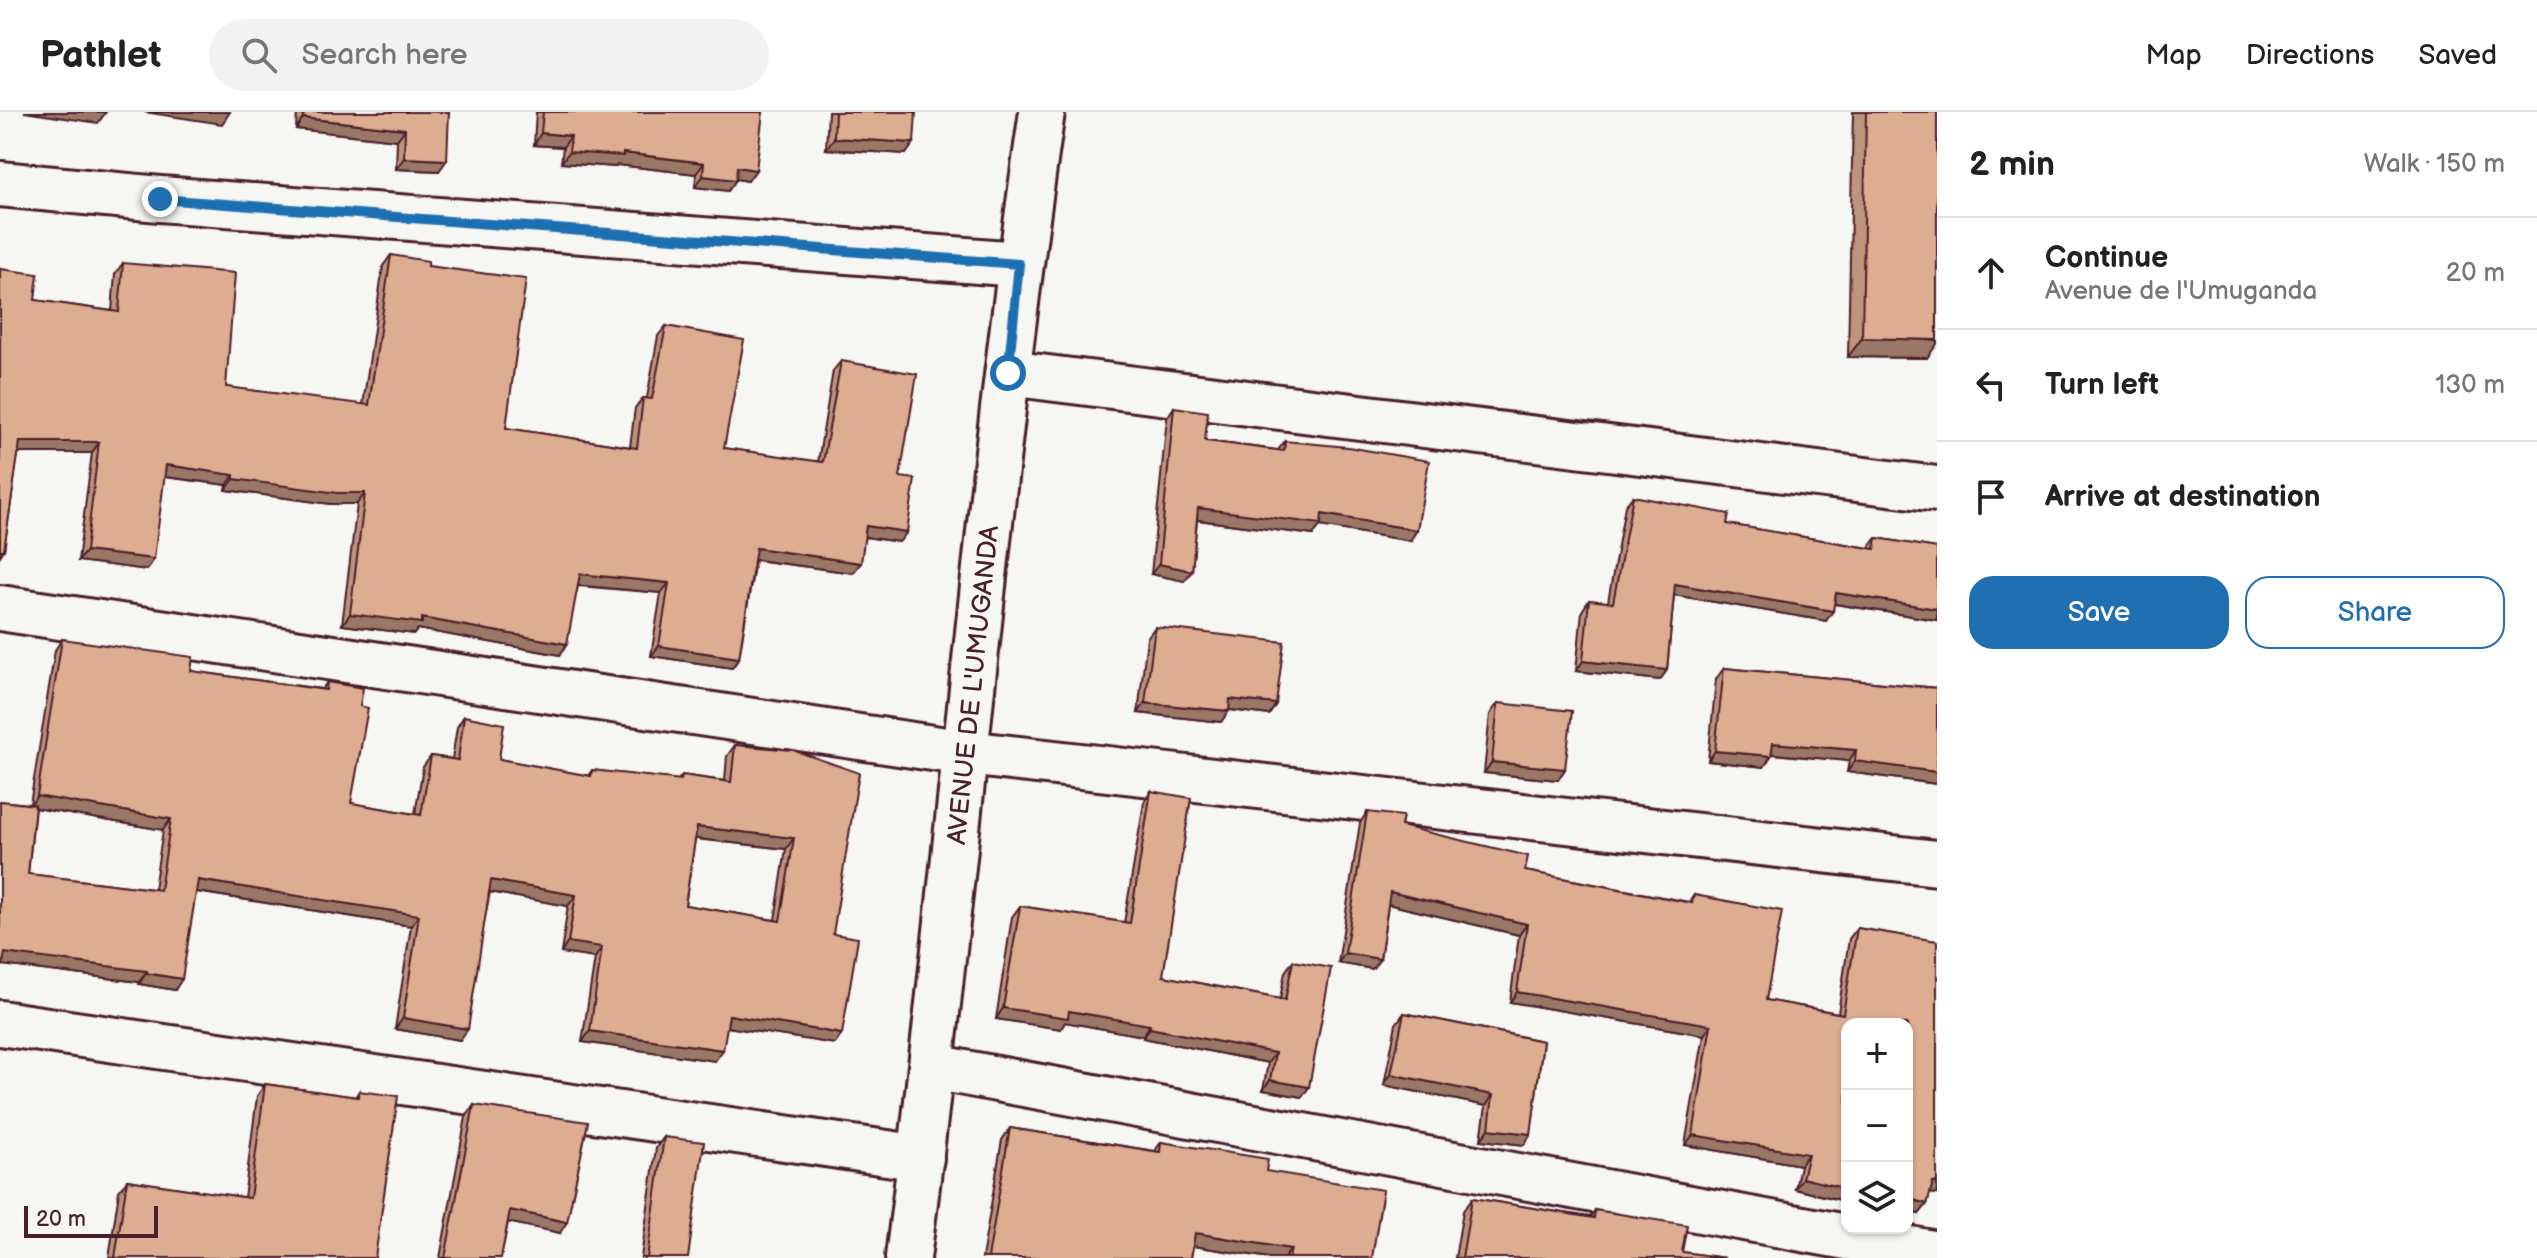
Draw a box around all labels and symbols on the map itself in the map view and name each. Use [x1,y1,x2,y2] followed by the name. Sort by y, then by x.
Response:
[142,181,178,217] route end
[990,355,1026,391] route start
[942,524,1006,846] street label: AVENUE DE L'UMUGANDA
[24,1202,158,1238] scale bar

